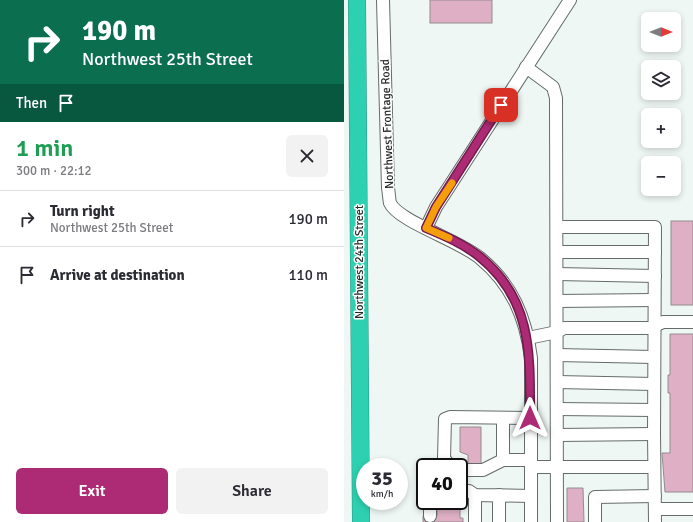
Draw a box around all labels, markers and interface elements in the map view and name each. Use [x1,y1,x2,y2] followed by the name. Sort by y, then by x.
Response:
[641,12,681,52] north arrow
[641,12,681,196] map controls
[82,14,156,48] text: 190 m
[16,16,68,68] icon: right
[82,48,253,70] text: Northwest 25th Street
[378,59,397,189] street label: Northwest Frontage Road
[641,60,681,100] button: layers
[484,88,518,122] pin
[55,92,77,114] icon: arrive
[16,94,47,112] text: Then
[490,94,512,116] icon: arrive
[641,108,681,148] button: +
[16,133,73,163] text: 1 min
[286,135,328,177] button: close
[641,156,681,196] button: −
[16,163,92,179] text: 300 m · 22:12
[50,202,115,220] text: Turn right
[352,205,367,319] street label: Northwest 24th Street
[16,208,38,230] icon: right
[288,210,328,228] text: 190 m
[50,220,173,236] text: Northwest 25th Street
[16,264,38,286] icon: arrive
[50,266,185,284] text: Arrive at destination
[288,266,328,284] text: 110 m
[509,397,551,439] position arrow
[416,458,468,510] speed limit sign: 40
[371,466,393,491] text: 35
[16,468,168,514] button: Exit
[176,468,328,514] button: Share
[371,488,393,500] text: km/h

